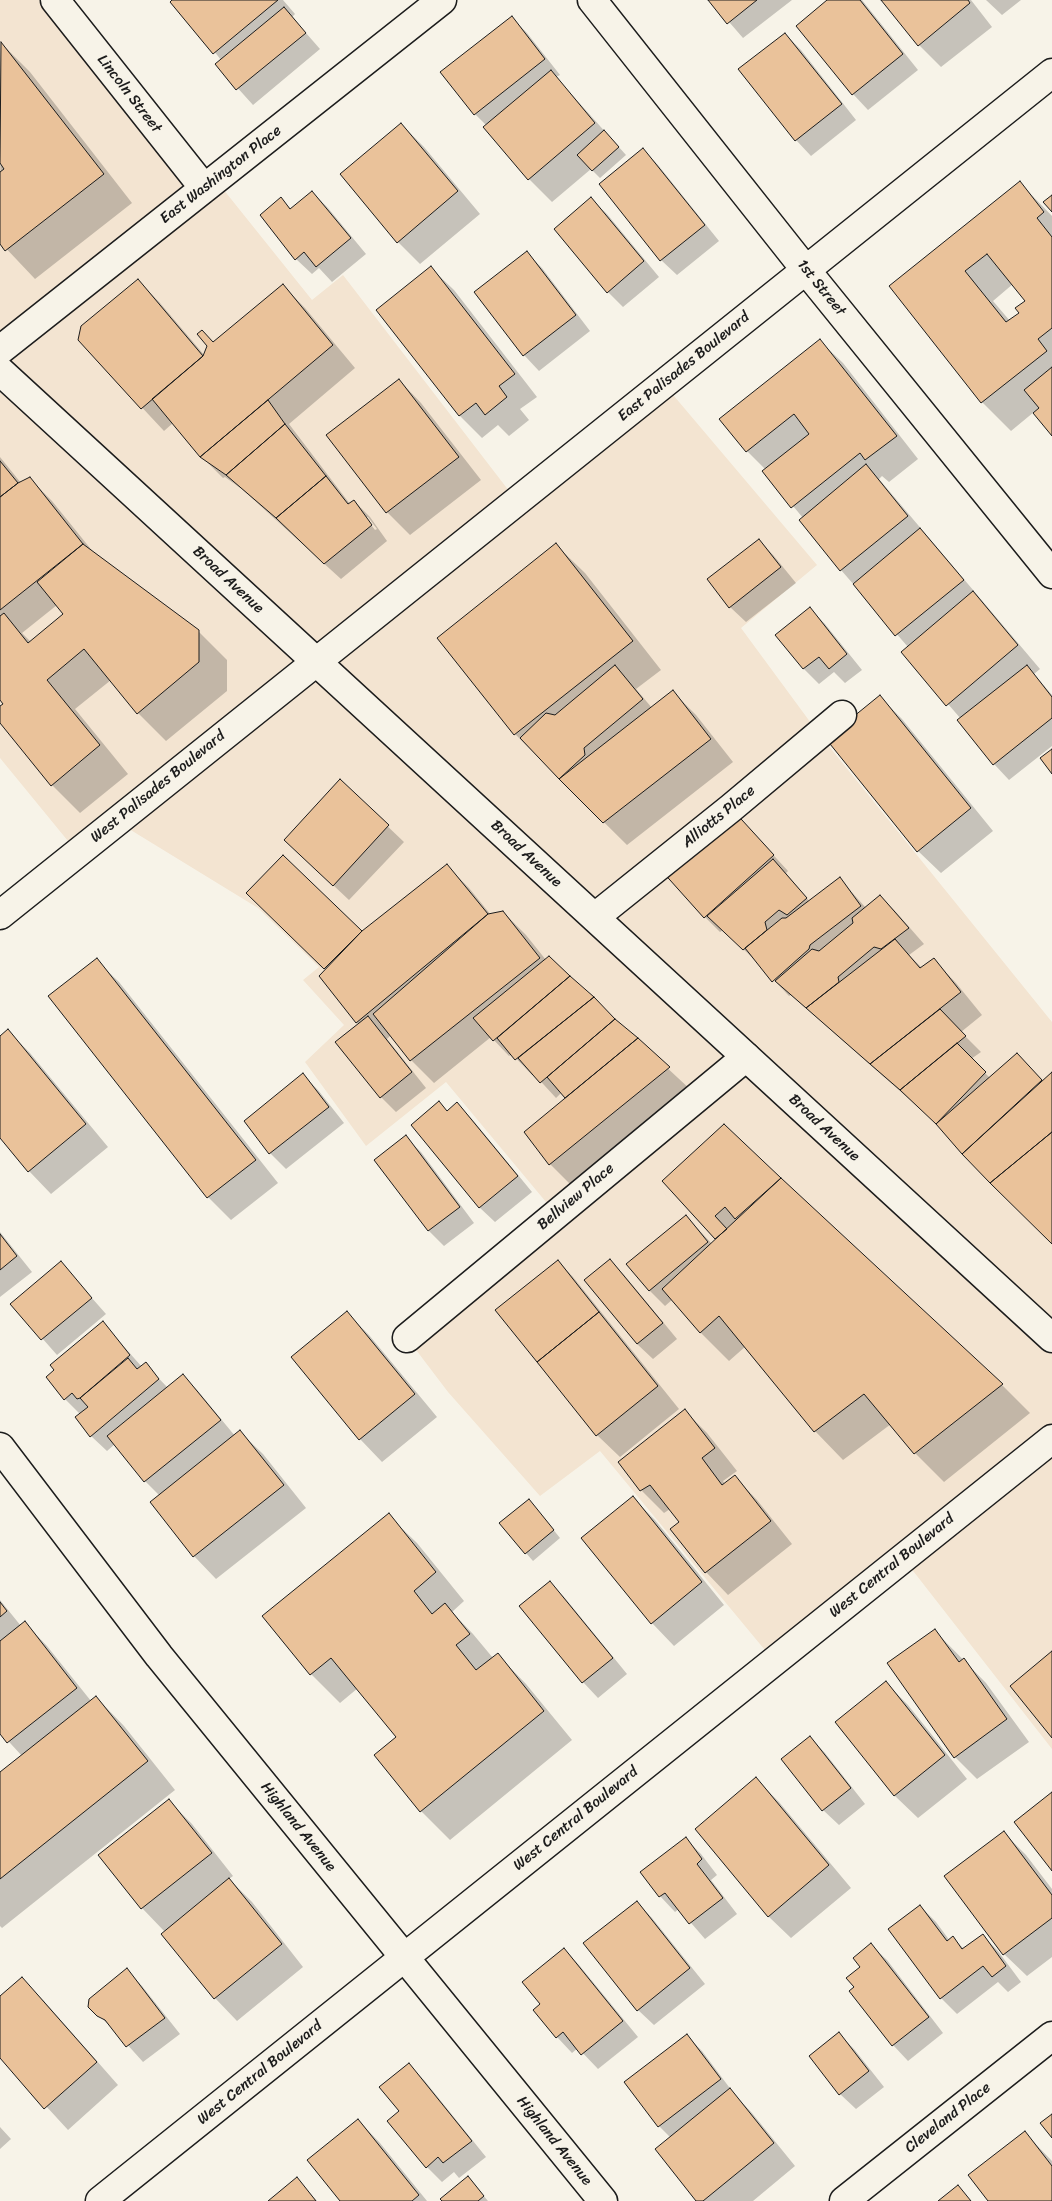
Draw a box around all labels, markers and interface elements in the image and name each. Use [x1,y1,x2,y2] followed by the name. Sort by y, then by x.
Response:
[93,51,165,137] street label: Lincoln Street
[157,122,285,228] street label: East Washington Place
[793,256,849,320] street label: 1st Street
[614,308,754,426] street label: East Palisades Boulevard
[189,543,267,617] street label: Broad Avenue
[87,727,229,847] street label: West Palisades Boulevard
[679,782,759,852] street label: Alliotts Place
[487,817,565,891] street label: Broad Avenue
[785,1091,863,1165] street label: Broad Avenue
[534,1160,618,1234] street label: Bellview Place
[826,1510,958,1622] street label: West Central Boulevard
[510,1763,642,1875] street label: West Central Boulevard
[256,1779,340,1875] street label: Highland Avenue
[194,2017,326,2129] street label: West Central Boulevard
[902,2079,994,2157] street label: Cleveland Place
[512,2093,596,2189] street label: Highland Avenue

